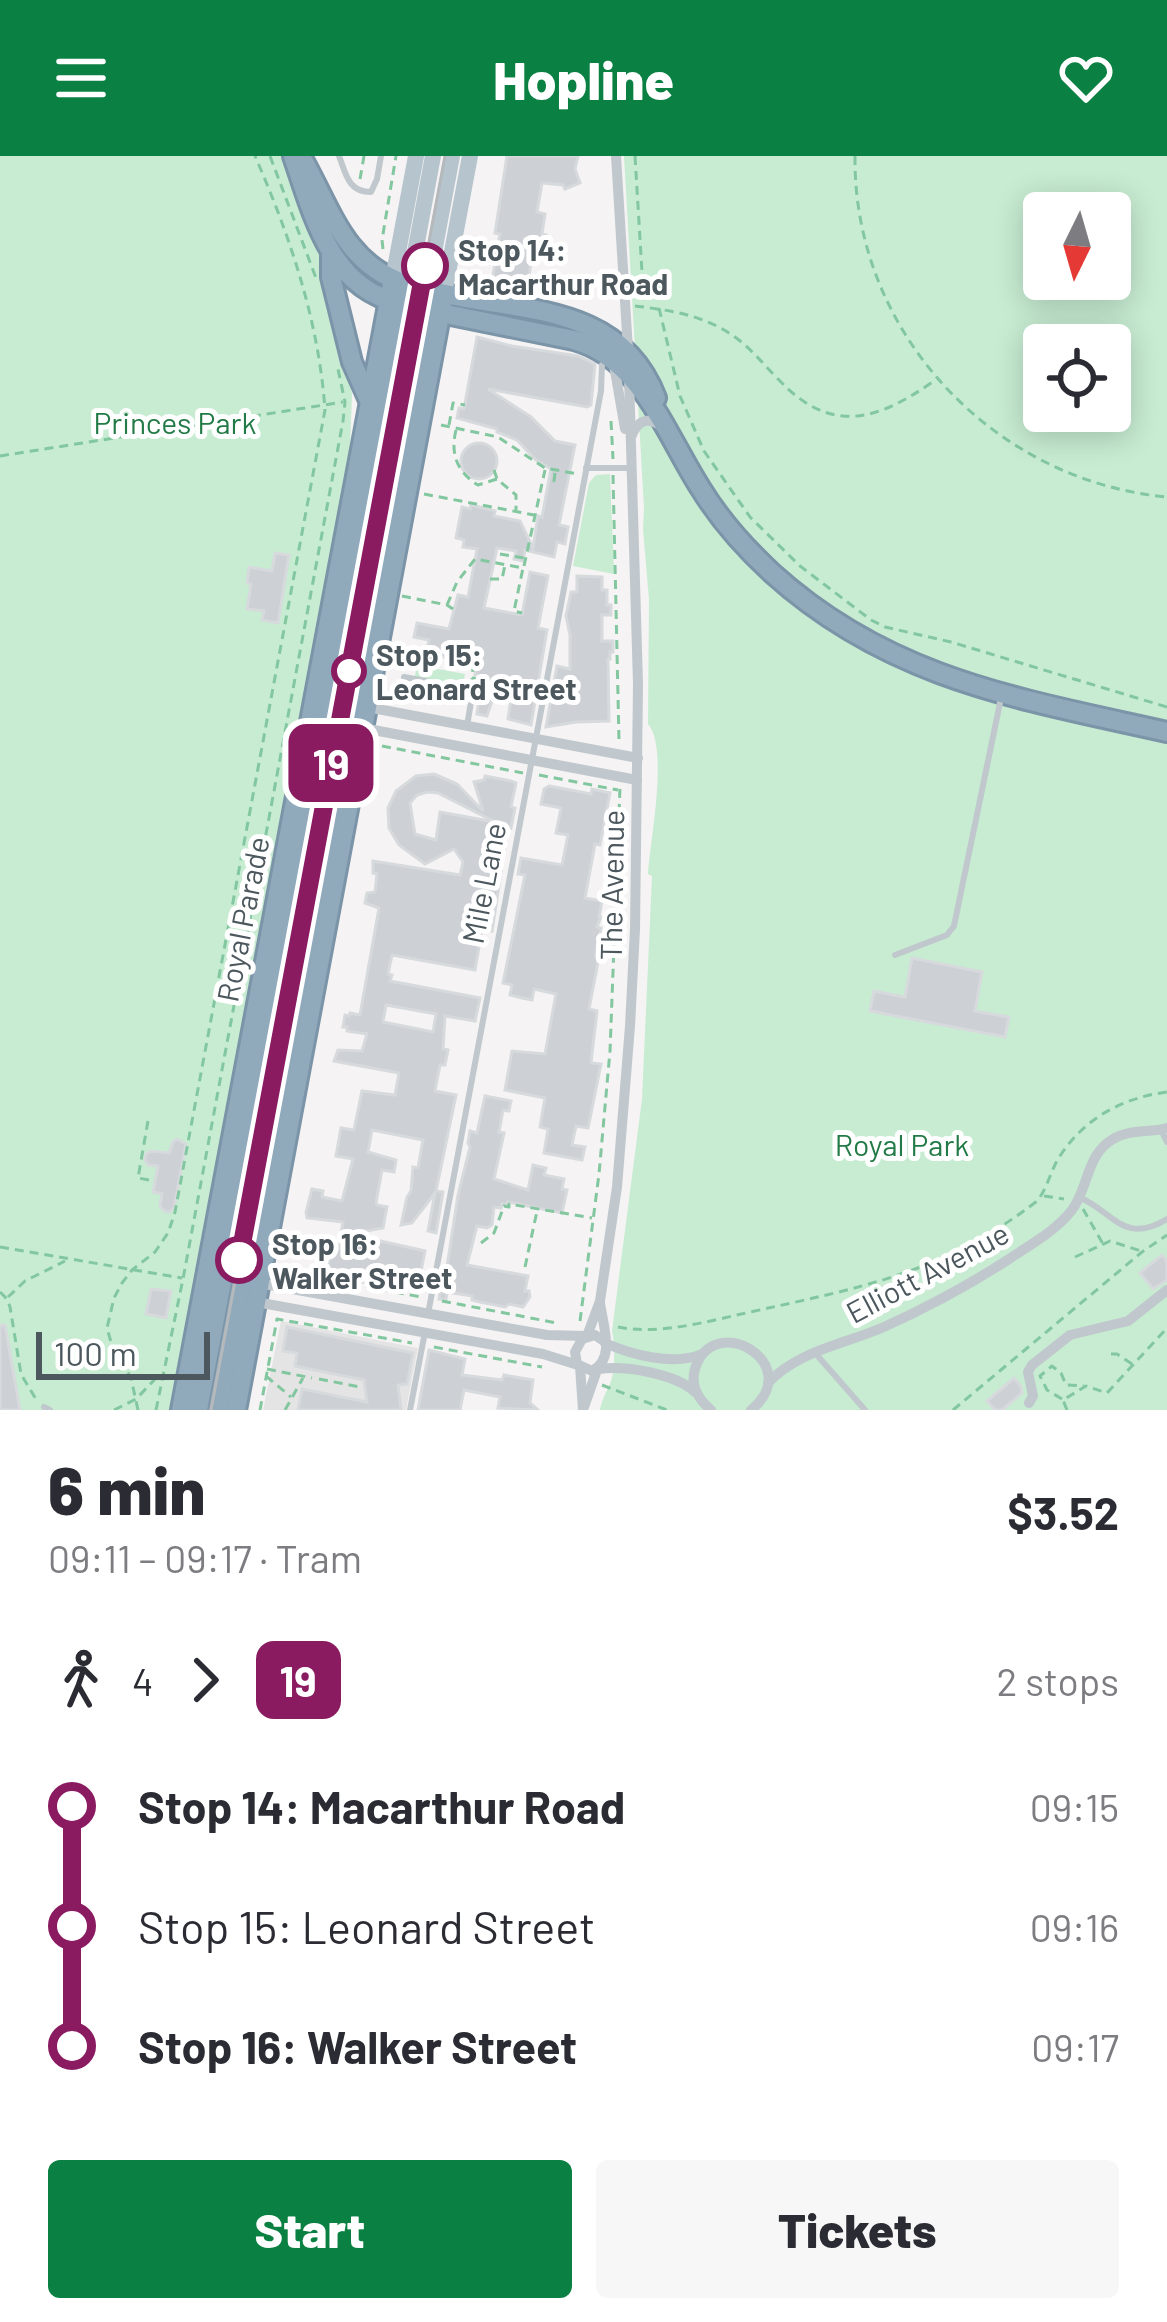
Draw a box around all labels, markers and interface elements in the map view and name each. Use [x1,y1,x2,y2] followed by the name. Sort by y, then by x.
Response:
[48,45,114,111] icon: menu
[1053,45,1119,111] icon: heart
[493,46,674,111] text: Hopline
[1023,192,1131,300] north arrow
[1023,192,1131,432] map controls
[458,231,668,301] place label: Stop 14: Macarthur Road
[403,244,447,288] marker: Stop 14: Macarthur Road
[1023,324,1131,432] button: locate
[94,404,256,440] park label: Princes Park
[376,636,577,706] place label: Stop 15: Leonard Street
[333,655,365,687] marker: Stop 15: Leonard Street
[277,724,385,802] line badge: 19
[312,738,350,788] text: 19
[592,810,630,960] street label: The Avenue
[454,820,512,946] street label: Mile Lane
[208,833,276,1005] street label: Royal Parade
[835,1126,969,1162] park label: Royal Park
[840,1214,1014,1330] street label: Elliott Avenue
[272,1225,452,1295] place label: Stop 16: Walker Street
[217,1238,261,1282] marker: Stop 16: Walker Street
[36,1326,210,1379] scale bar
[54,1333,137,1373] text: 100 m
[48,1449,206,1528] text: 6 min
[1007,1485,1119,1539] text: $3.52
[48,1534,362,1581] text: 09:11 – 09:17 · Tram
[48,1647,114,1713] icon: walk
[172,1647,238,1713] icon: forward
[280,1655,317,1705] text: 19
[132,1657,154,1704] text: 4
[996,1657,1119,1704] text: 2 stops
[138,1779,625,1833] text: Stop 14: Macarthur Road
[1030,1783,1119,1830] text: 09:15
[138,1899,595,1953] text: Stop 15: Leonard Street
[1030,1903,1119,1950] text: 09:16
[138,2019,577,2073] text: Stop 16: Walker Street
[1031,2023,1119,2070] text: 09:17
[48,2160,572,2298] button: Start
[596,2160,1119,2298] button: Tickets

